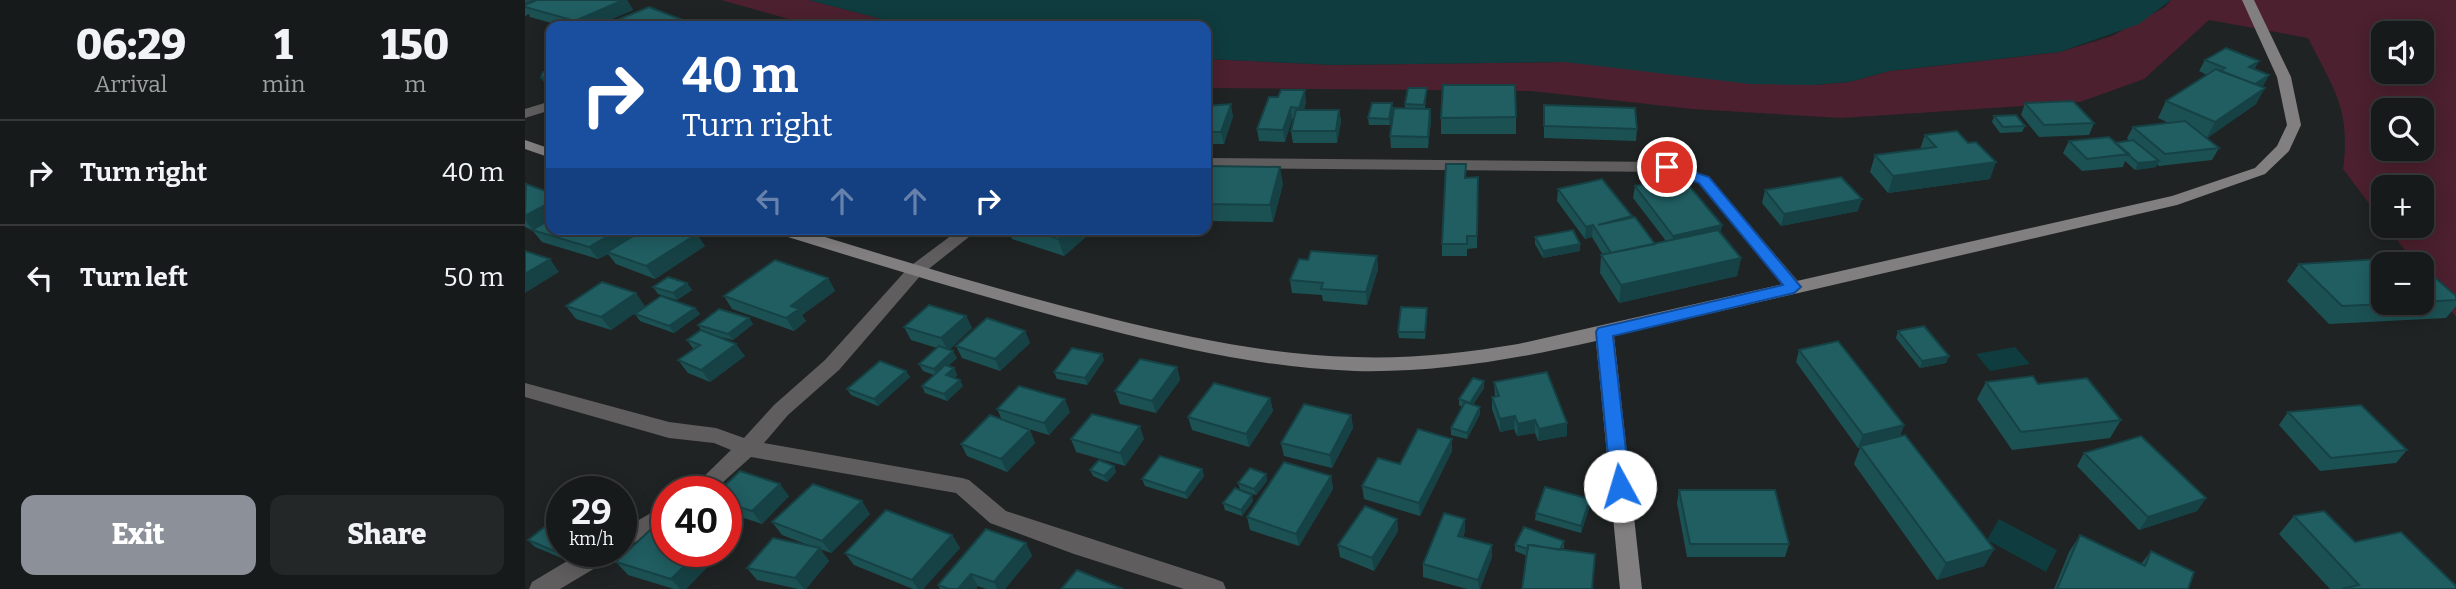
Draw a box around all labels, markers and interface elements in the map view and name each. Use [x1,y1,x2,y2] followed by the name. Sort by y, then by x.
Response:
[76,20,186,70] text: 06:29
[274,20,293,70] text: 1
[381,20,449,70] text: 150
[2371,21,2434,315] map controls
[2371,21,2434,84] button: sound
[682,46,799,105] text: 40 m
[567,49,658,140] icon: right
[95,70,167,98] text: Arrival
[262,70,305,98] text: min
[404,70,426,98] text: m
[2371,98,2434,161] button: search
[682,106,833,144] text: Turn right
[1637,137,1697,197] pin
[1648,148,1686,186] icon: arrive
[21,154,59,192] icon: right
[80,157,207,188] text: Turn right
[442,157,504,188] text: 40 m
[2371,175,2434,238] button: +
[750,182,788,220] icon: left
[823,182,861,220] icon: ahead
[896,182,934,220] icon: ahead
[969,182,1007,220] icon: right
[2371,252,2434,315] button: −
[21,259,59,297] icon: left
[80,262,188,293] text: Turn left
[443,262,504,293] text: 50 m
[1583,449,1657,523] position arrow
[651,476,742,567] speed limit sign: 40
[571,491,612,533] text: 29
[21,495,256,575] button: Exit
[270,495,504,575] button: Share
[569,528,614,550] text: km/h

